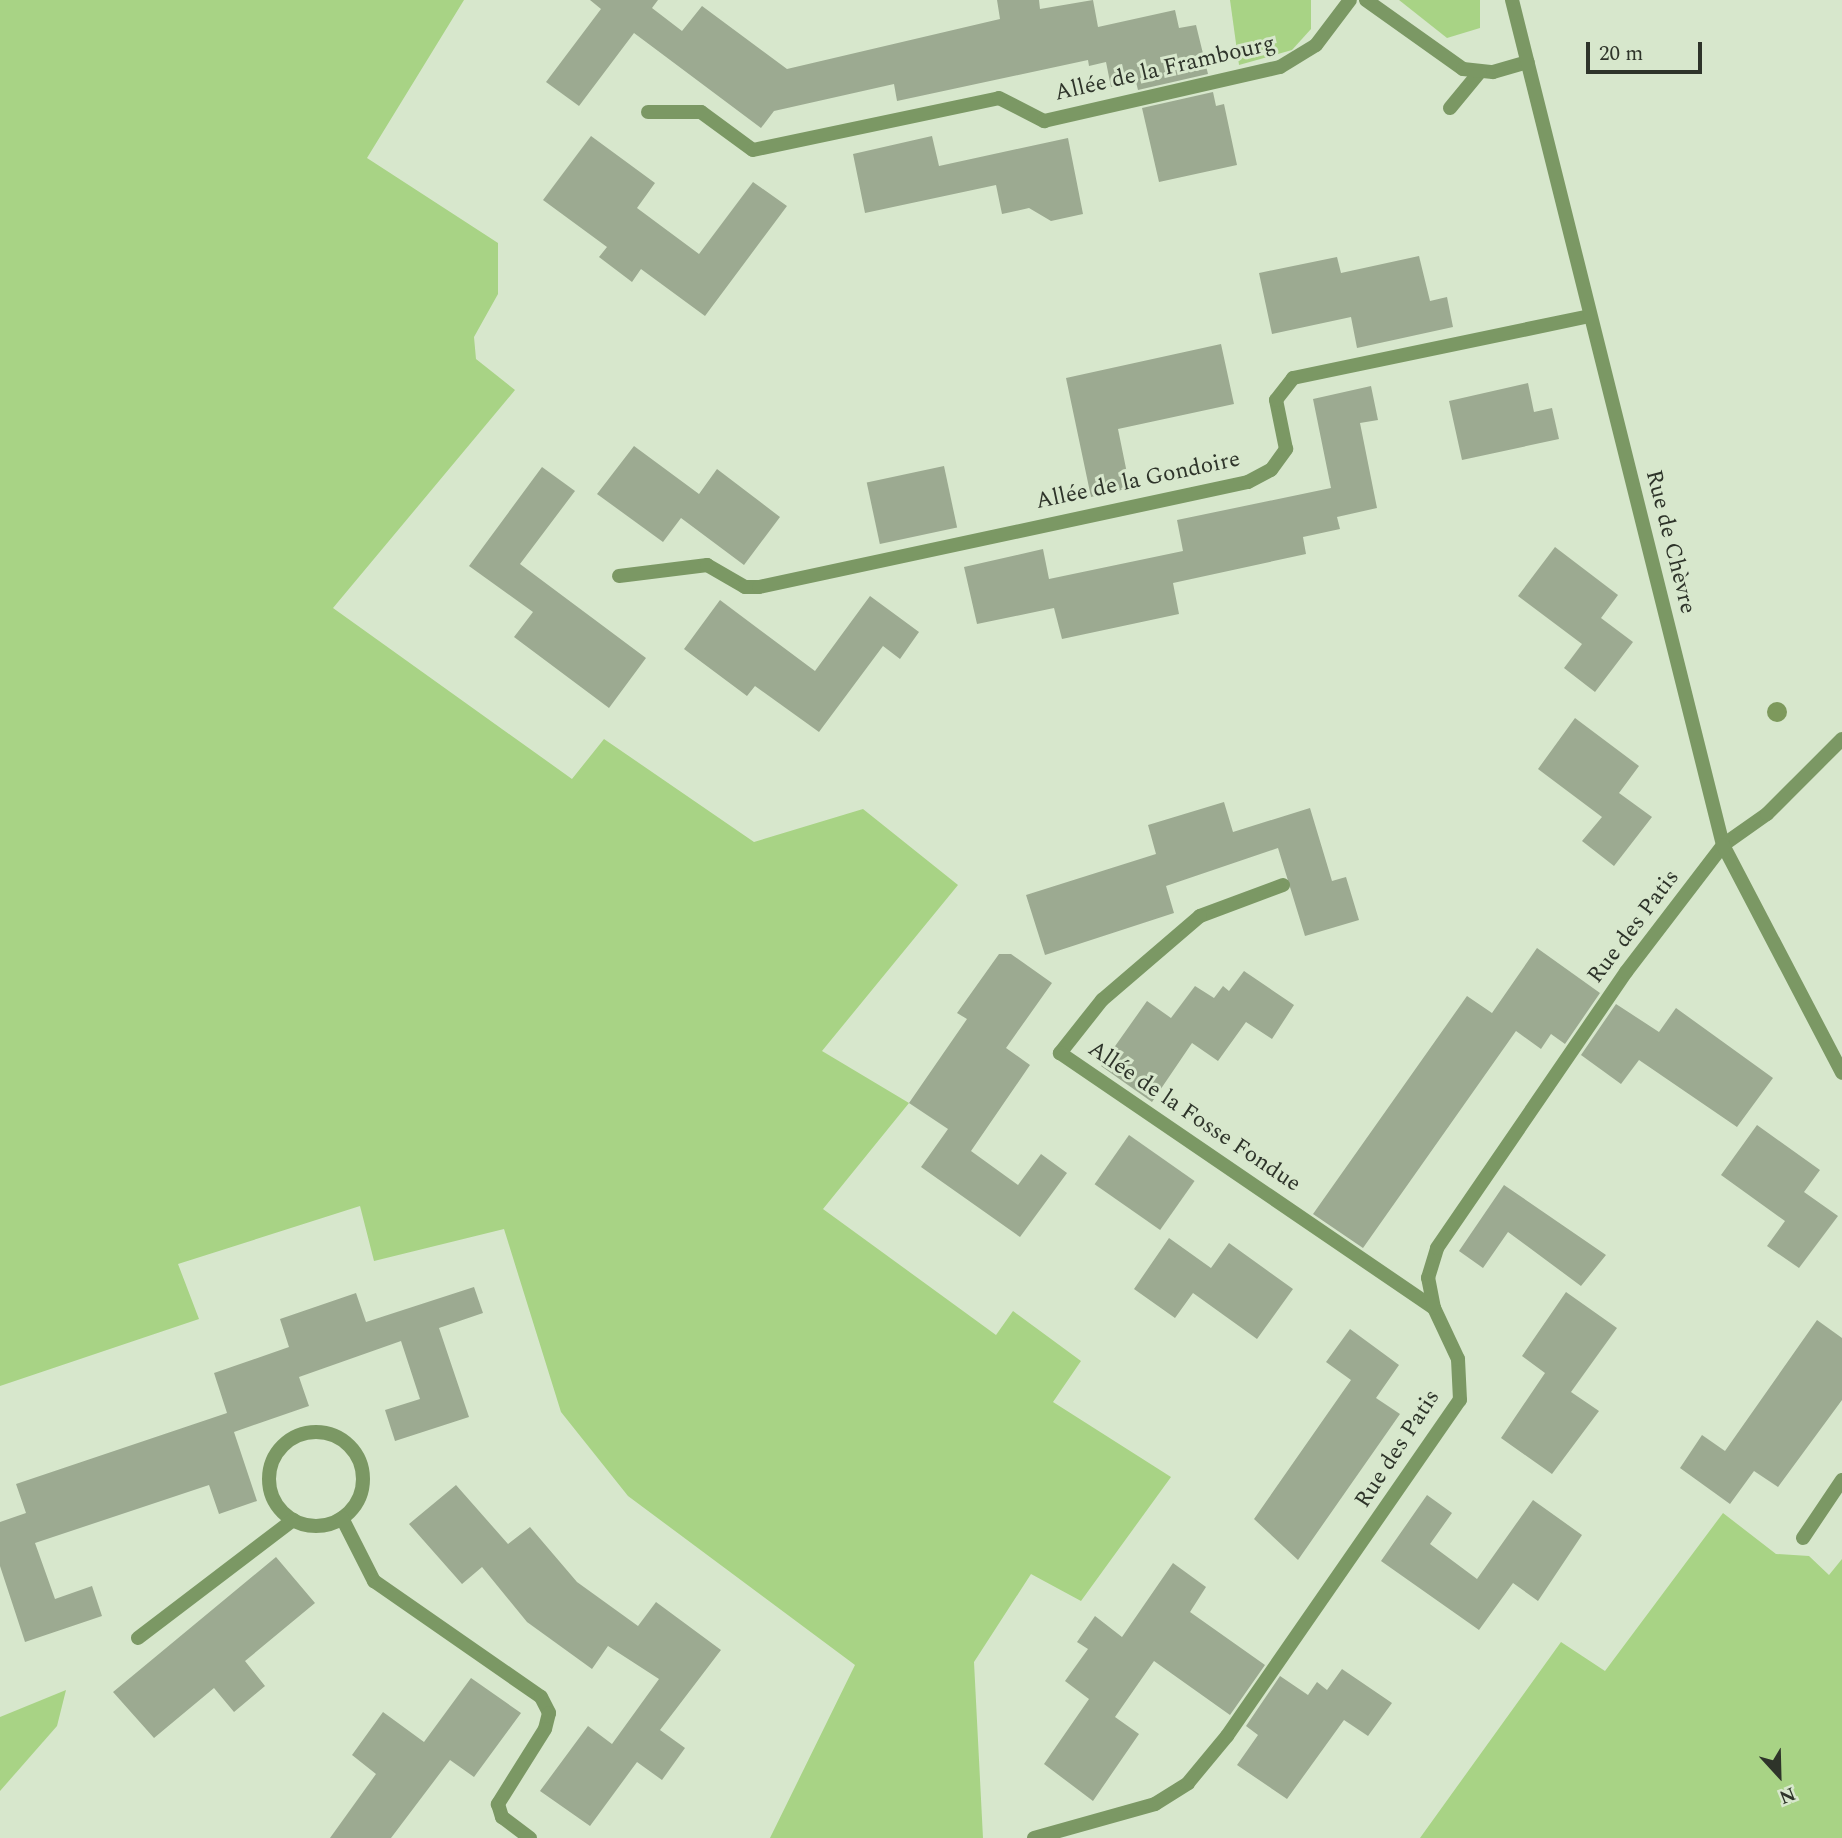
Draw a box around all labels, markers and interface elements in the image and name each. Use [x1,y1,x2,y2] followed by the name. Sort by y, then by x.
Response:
[1590,28,1706,72] scale bar
[1052,30,1278,108] street label: Allée de la Frambourg
[1599,38,1643,70] text: 20 m
[1033,446,1243,516] street label: Allée de la Gondoire
[1639,467,1701,617] street label: Rue de Chèvre
[1582,865,1686,989] street label: Rue des Patis
[1082,1036,1306,1198] street label: Allée de la Fosse Fondue
[1350,1385,1446,1513] street label: Rue des Patis
[1744,1740,1814,1810] north arrow
[1774,1779,1800,1811] text: N

